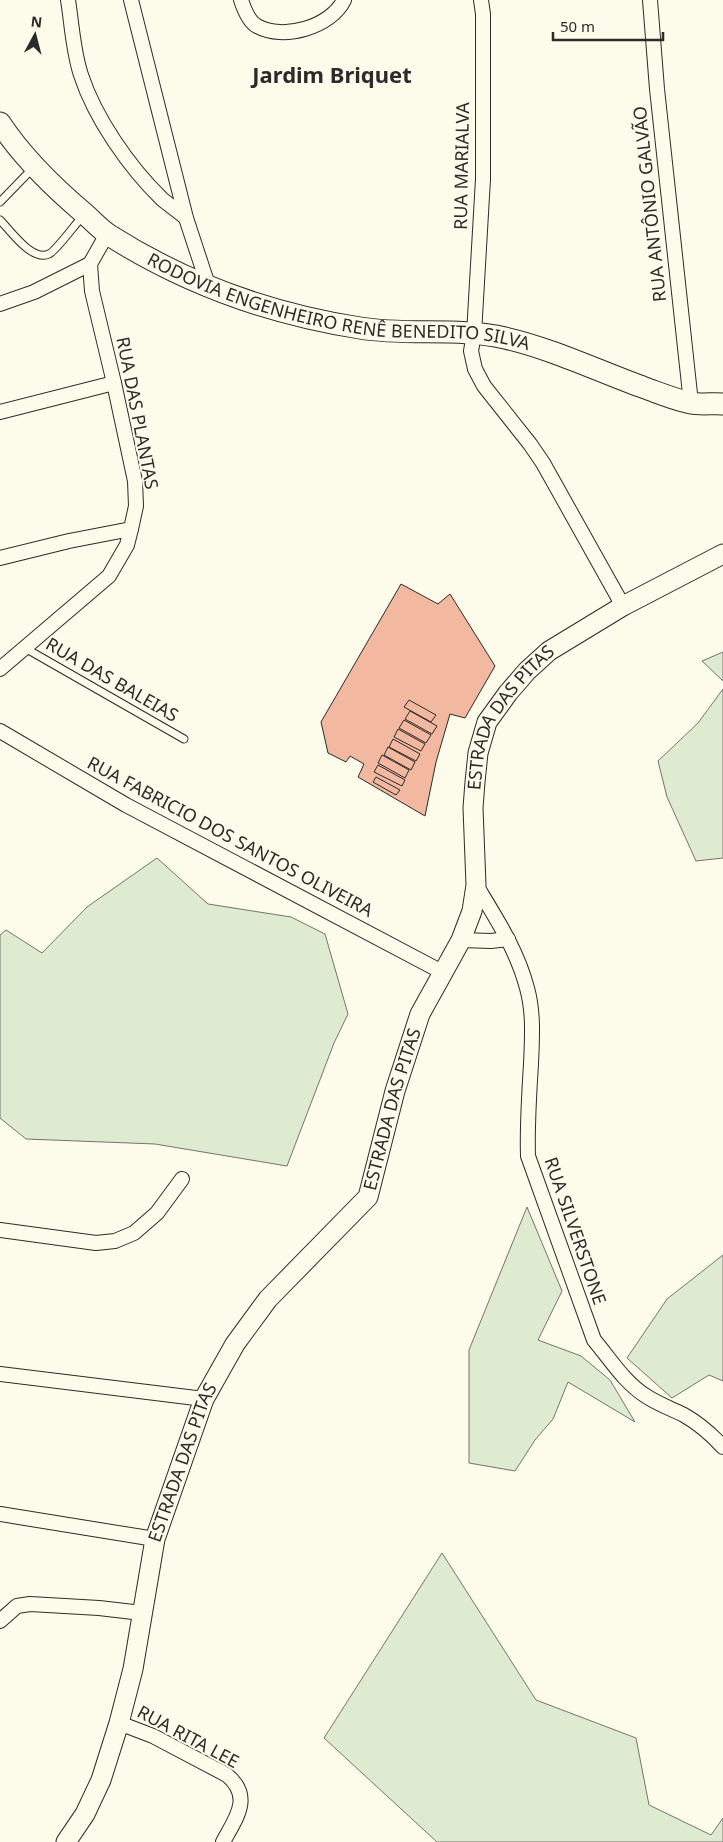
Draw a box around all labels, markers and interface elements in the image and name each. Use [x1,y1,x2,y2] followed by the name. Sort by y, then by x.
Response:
[10,10,60,60] north arrow
[553,10,663,42] scale bar
[30,11,43,32] text: N
[560,16,595,36] text: 50 m
[250,59,412,89] district label: Jardim Briquet
[448,101,474,230] street label: RUA MARIALVA
[627,105,671,303] street label: RUA ANTÔNIO GALVÃO
[143,247,534,355] street label: RODOVIA ENGENHEIRO RENÊ BENEDITO SILVA
[111,335,165,491] street label: RUA DAS PLANTAS
[42,631,183,727] street label: RUA DAS BALEIAS
[461,639,559,791] street label: ESTRADA DAS PITAS
[83,750,378,922] street label: RUA FABRICIO DOS SANTOS OLIVEIRA
[357,1025,426,1193] street label: ESTRADA DAS PITAS
[539,1154,612,1308] street label: RUA SILVERSTONE
[142,1378,222,1545] street label: ESTRADA DAS PITAS
[133,1699,244,1773] street label: RUA RITA LEE

